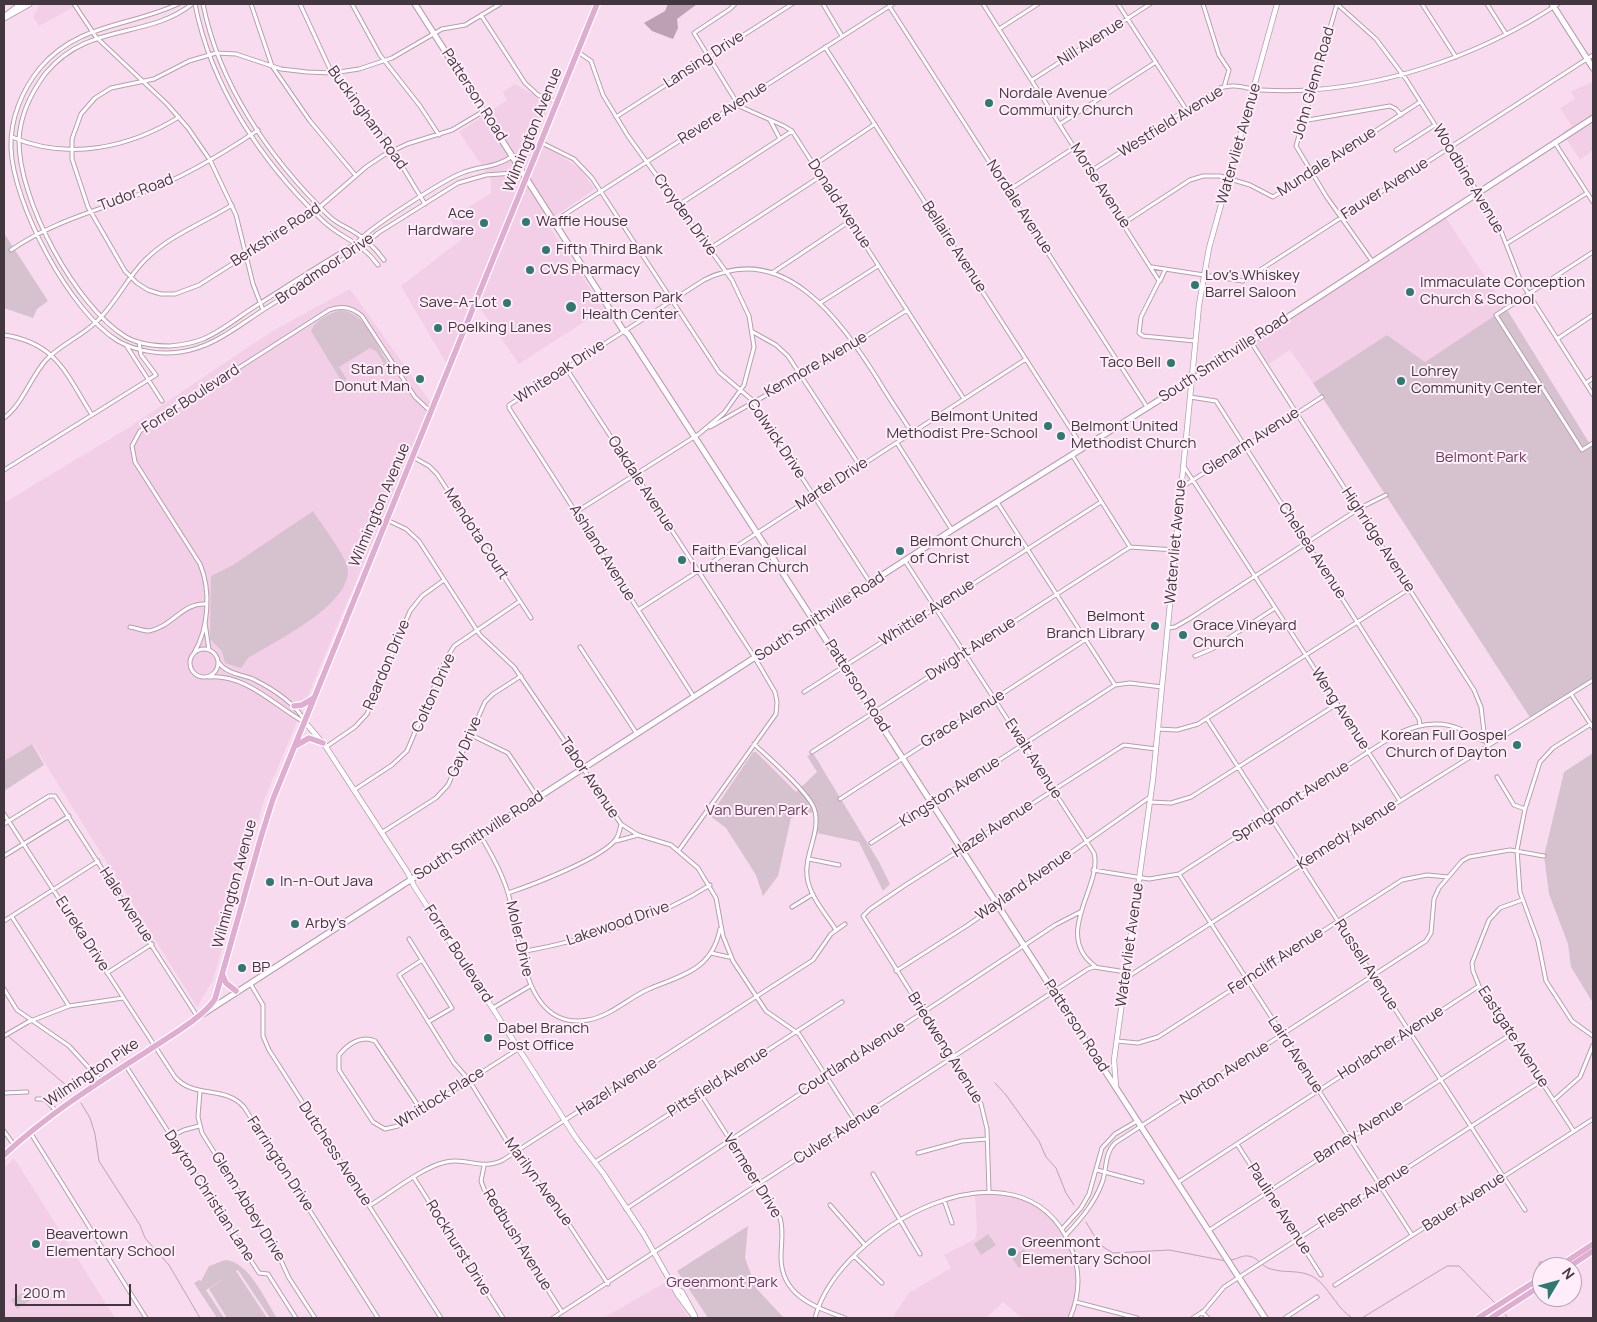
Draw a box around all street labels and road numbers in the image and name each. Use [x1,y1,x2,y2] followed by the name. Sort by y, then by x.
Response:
[1055,14,1127,70] street label: Nill Avenue
[1289,25,1339,141] street label: John Glenn Road
[660,27,748,93] street label: Lansing Drive
[438,46,510,144] street label: Patterson Road
[323,63,411,173] street label: Buckingham Road
[500,65,566,195] street label: Wilmington Avenue
[675,78,771,148] street label: Revere Avenue
[1213,81,1265,207] street label: Watervliet Avenue
[1115,82,1227,162] street label: Westfield Avenue
[1428,121,1508,237] street label: Woodbine Avenue
[1274,123,1380,201] street label: Mundale Avenue
[1066,140,1134,232] street label: Morse Avenue
[1338,154,1432,224] street label: Fauver Avenue
[803,156,875,252] street label: Donald Avenue
[982,157,1056,257] street label: Nordale Avenue
[96,170,176,216] street label: Tudor Road
[649,171,721,259] street label: Croyden Drive
[918,198,990,296] street label: Bellaire Avenue
[228,199,324,271] street label: Berkshire Road
[273,230,377,308] street label: Broadmoor Drive
[1156,309,1292,407] street label: South Smithville Road
[761,328,871,402] street label: Kenmore Avenue
[512,336,608,408] street label: Whiteoak Drive
[139,361,243,437] street label: Forrer Boulevard
[743,396,809,482] street label: Colwick Drive
[1199,404,1303,480] street label: Glenarm Avenue
[603,433,679,535] street label: Oakdale Avenue
[346,440,414,570] street label: Wilmington Avenue
[793,454,871,514] street label: Martel Drive
[1162,479,1190,605] street label: Watervliet Avenue
[1337,484,1419,596] street label: Highridge Avenue
[440,485,512,583] street label: Mendota Court
[1274,500,1350,602] street label: Chelsea Avenue
[565,501,639,605] street label: Ashland Avenue
[752,568,888,666] street label: South Smithville Road
[876,576,978,650] street label: Whittier Avenue
[923,613,1019,685] street label: Dwight Avenue
[360,617,414,713] street label: Reardon Drive
[821,637,893,735] street label: Patterson Road
[409,651,459,735] street label: Colton Drive
[1307,665,1373,753] street label: Weng Avenue
[918,686,1008,752] street label: Grace Avenue
[444,714,486,780] street label: Gay Drive
[1000,716,1066,802] street label: Ewalt Avenue
[555,734,623,822] street label: Tabor Avenue
[896,753,1004,831] street label: Kingston Avenue
[1229,758,1353,846] street label: Springmont Avenue
[411,787,547,885] street label: South Smithville Road
[949,796,1037,862] street label: Hazel Avenue
[1294,796,1400,874] street label: Kennedy Avenue
[209,818,261,950] street label: Wilmington Avenue
[973,845,1075,925] street label: Wayland Avenue
[95,864,157,946] street label: Hale Avenue
[1112,882,1148,1008] street label: Watervliet Avenue
[51,893,113,975] street label: Eureka Drive
[564,898,672,950] street label: Lakewood Drive
[502,899,536,979] street label: Moler Drive
[420,902,496,1006] street label: Forrer Boulevard
[1330,916,1402,1014] street label: Russell Avenue
[1225,924,1327,998] street label: Ferncliff Avenue
[1040,977,1112,1075] street label: Patterson Road
[1474,983,1552,1091] street label: Eastgate Avenue
[904,989,986,1107] street label: Briedweng Avenue
[1335,1002,1447,1084] street label: Horlacher Avenue
[1263,1013,1327,1097] street label: Laird Avenue
[795,1018,909,1100] street label: Courtland Avenue
[41,1035,143,1111] street label: Wilmington Pike
[1177,1038,1273,1108] street label: Norton Avenue
[664,1043,772,1121] street label: Pittsfield Avenue
[573,1054,661,1120] street label: Hazel Avenue
[392,1064,488,1132] street label: Whitlock Place
[1311,1096,1407,1168] street label: Barney Avenue
[295,1098,375,1210] street label: Dutchess Avenue
[791,1099,883,1169] street label: Culver Avenue
[243,1113,317,1215] street label: Farrington Drive
[160,1127,258,1265] street label: Dayton Christian Lane
[719,1131,785,1221] street label: Vermeer Drive
[500,1134,576,1230] street label: Marilyn Avenue
[207,1149,289,1265] street label: Glenn Abbey Drive
[1243,1160,1315,1258] street label: Pauline Avenue
[1315,1160,1413,1232] street label: Flesher Avenue
[1419,1169,1509,1235] street label: Bauer Avenue
[479,1186,555,1294] street label: Redbush Avenue
[421,1197,495,1299] street label: Rockhurst Drive

